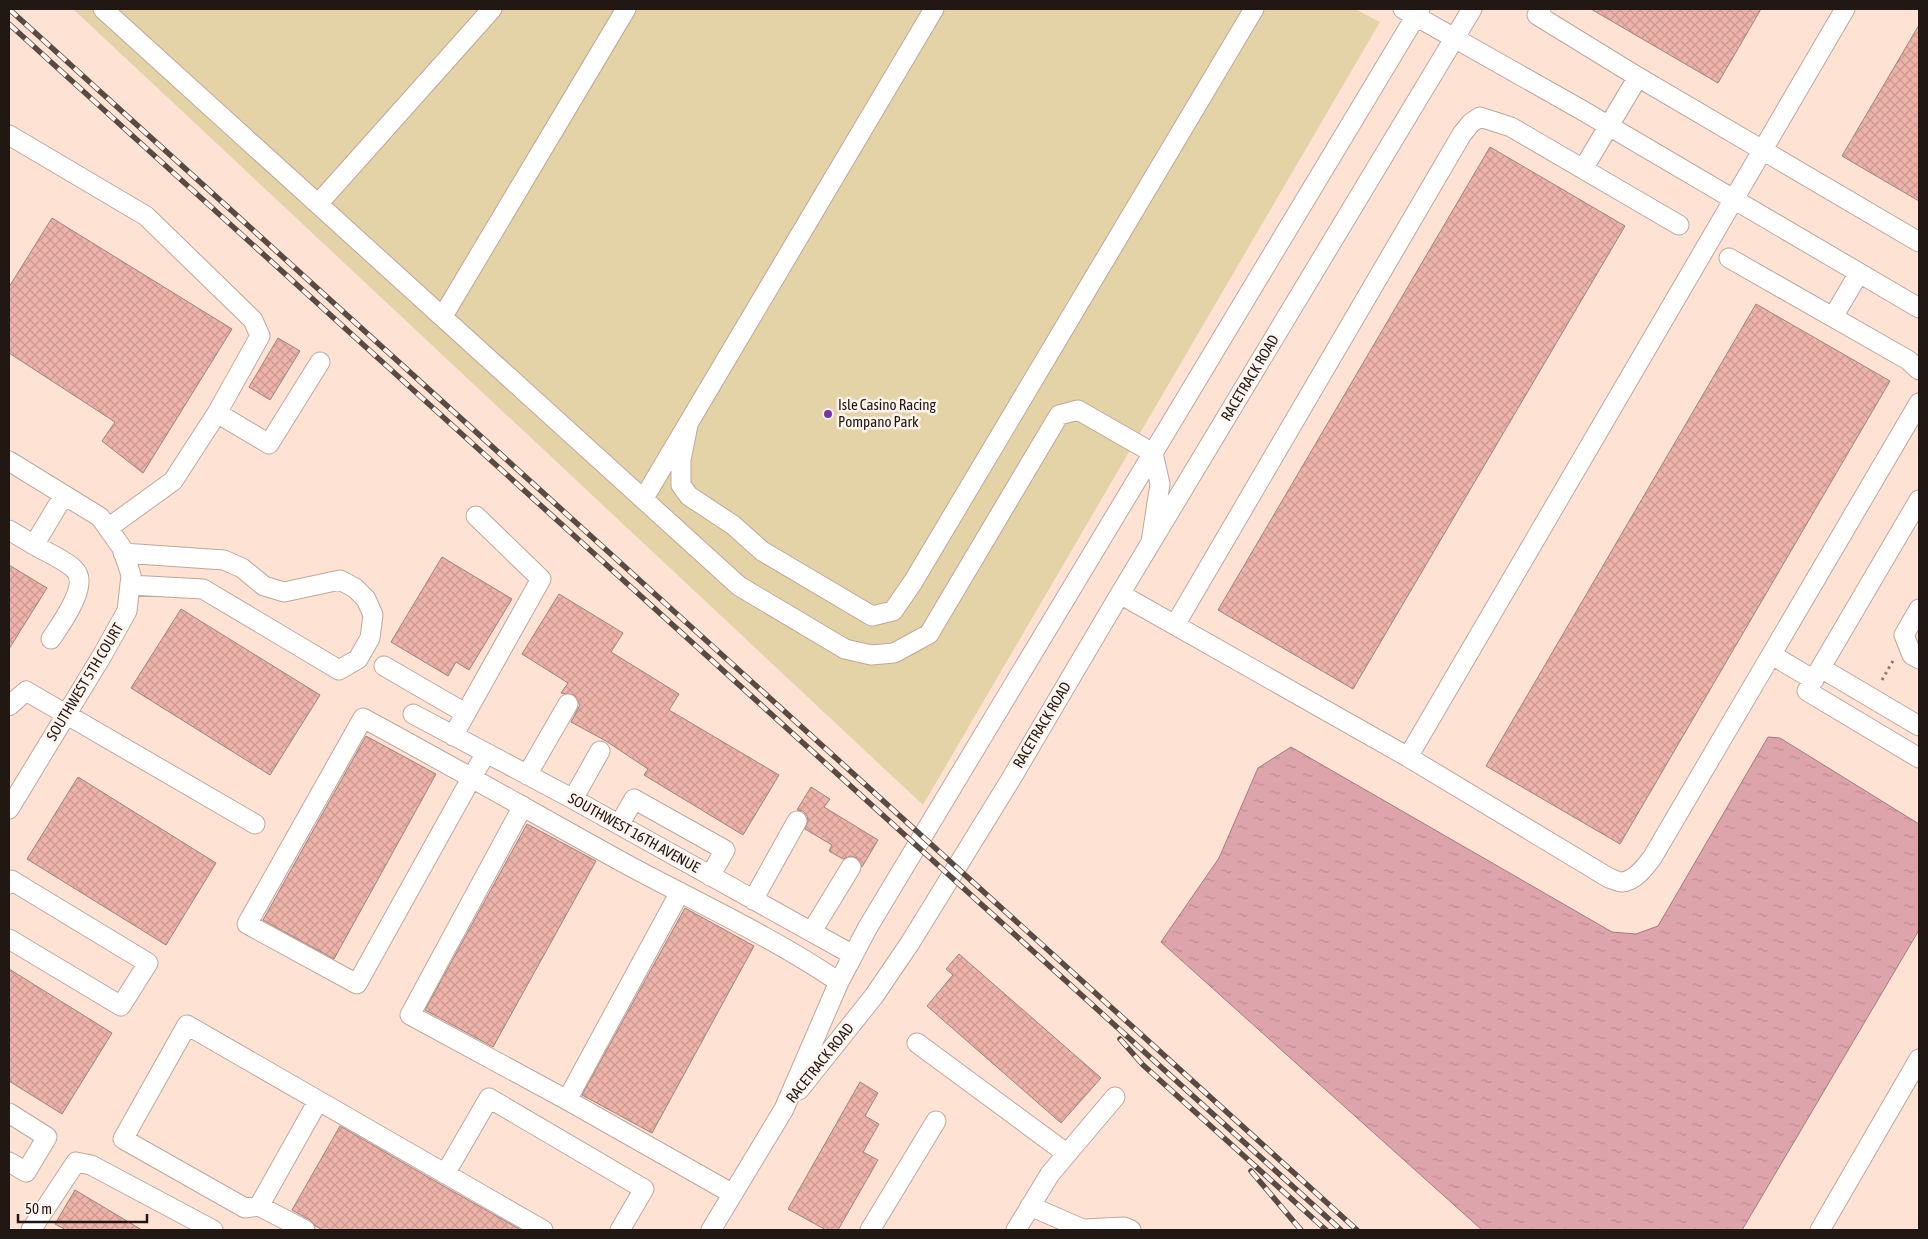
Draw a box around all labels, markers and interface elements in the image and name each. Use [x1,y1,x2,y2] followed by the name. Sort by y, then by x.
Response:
[1217,332,1282,424] street label: RACETRACK ROAD
[838,396,936,430] place label: Isle Casino Racing Pompano Park
[822,408,834,420] marker: Isle Casino Racing Pompano Park
[43,620,127,744] street label: SOUTHWEST 5TH COURT
[1009,679,1074,771] street label: RACETRACK ROAD
[566,789,704,876] street label: SOUTHWEST 16TH AVENUE
[782,1019,857,1106] street label: RACETRACK ROAD
[18,1192,146,1224] scale bar
[25,1200,52,1217] text: 50 m

